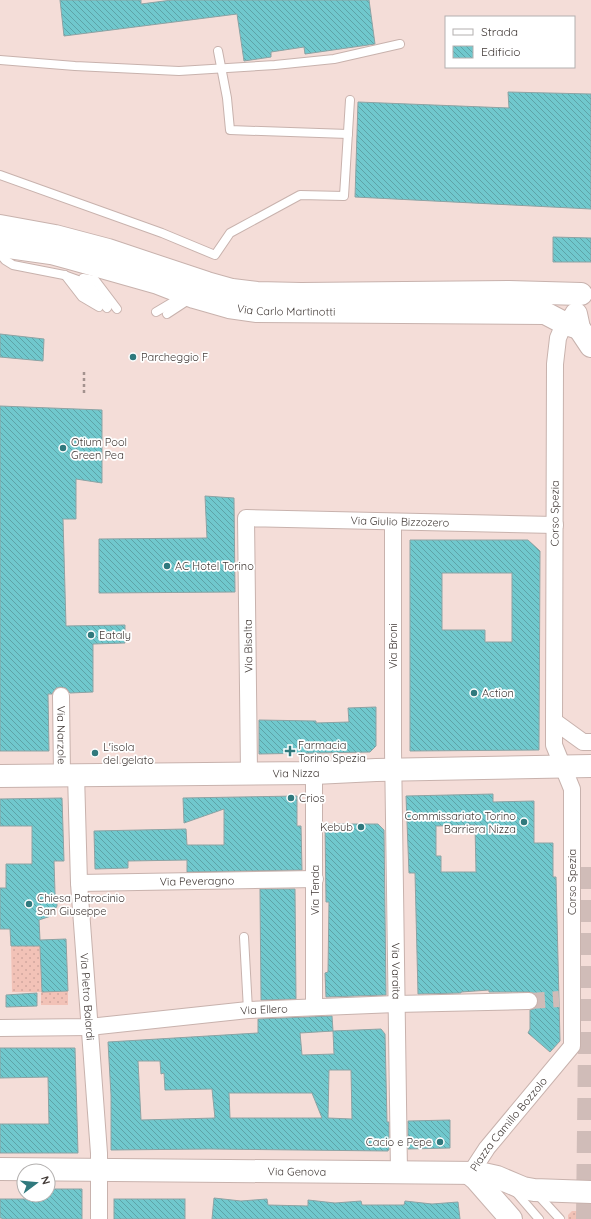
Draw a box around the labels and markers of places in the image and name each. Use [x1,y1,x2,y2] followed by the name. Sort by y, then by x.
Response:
[141,350,208,364] place label: Parcheggio F
[128,352,138,362] marker: Parcheggio F
[71,435,127,462] place label: Otium Pool Green Pea
[58,443,68,453] marker: Otium Pool Green Pea
[175,559,254,573] place label: AC Hotel Torino
[162,561,172,571] marker: AC Hotel Torino
[99,628,131,642] place label: Eataly
[86,630,96,640] marker: Eataly
[482,686,514,700] place label: Action
[469,688,479,698] marker: Action
[298,738,366,765] place label: Farmacia Torino Spezia
[103,740,154,767] place label: L'isola del gelato
[285,746,295,756] marker: Farmacia Torino Spezia
[90,748,100,758] marker: L'isola del gelato
[299,791,325,805] place label: Crios
[286,793,296,803] marker: Crios
[405,809,516,836] place label: Commissariato Torino Barriera Nizza
[519,817,529,827] marker: Commissariato Torino Barriera Nizza
[320,820,353,834] place label: Kebub
[356,822,366,832] marker: Kebub
[37,891,125,918] place label: Chiesa Patrocinio San Giuseppe
[24,899,34,909] marker: Chiesa Patrocinio San Giuseppe
[366,1135,432,1149] place label: Cacio e Pepe
[435,1137,445,1147] marker: Cacio e Pepe

